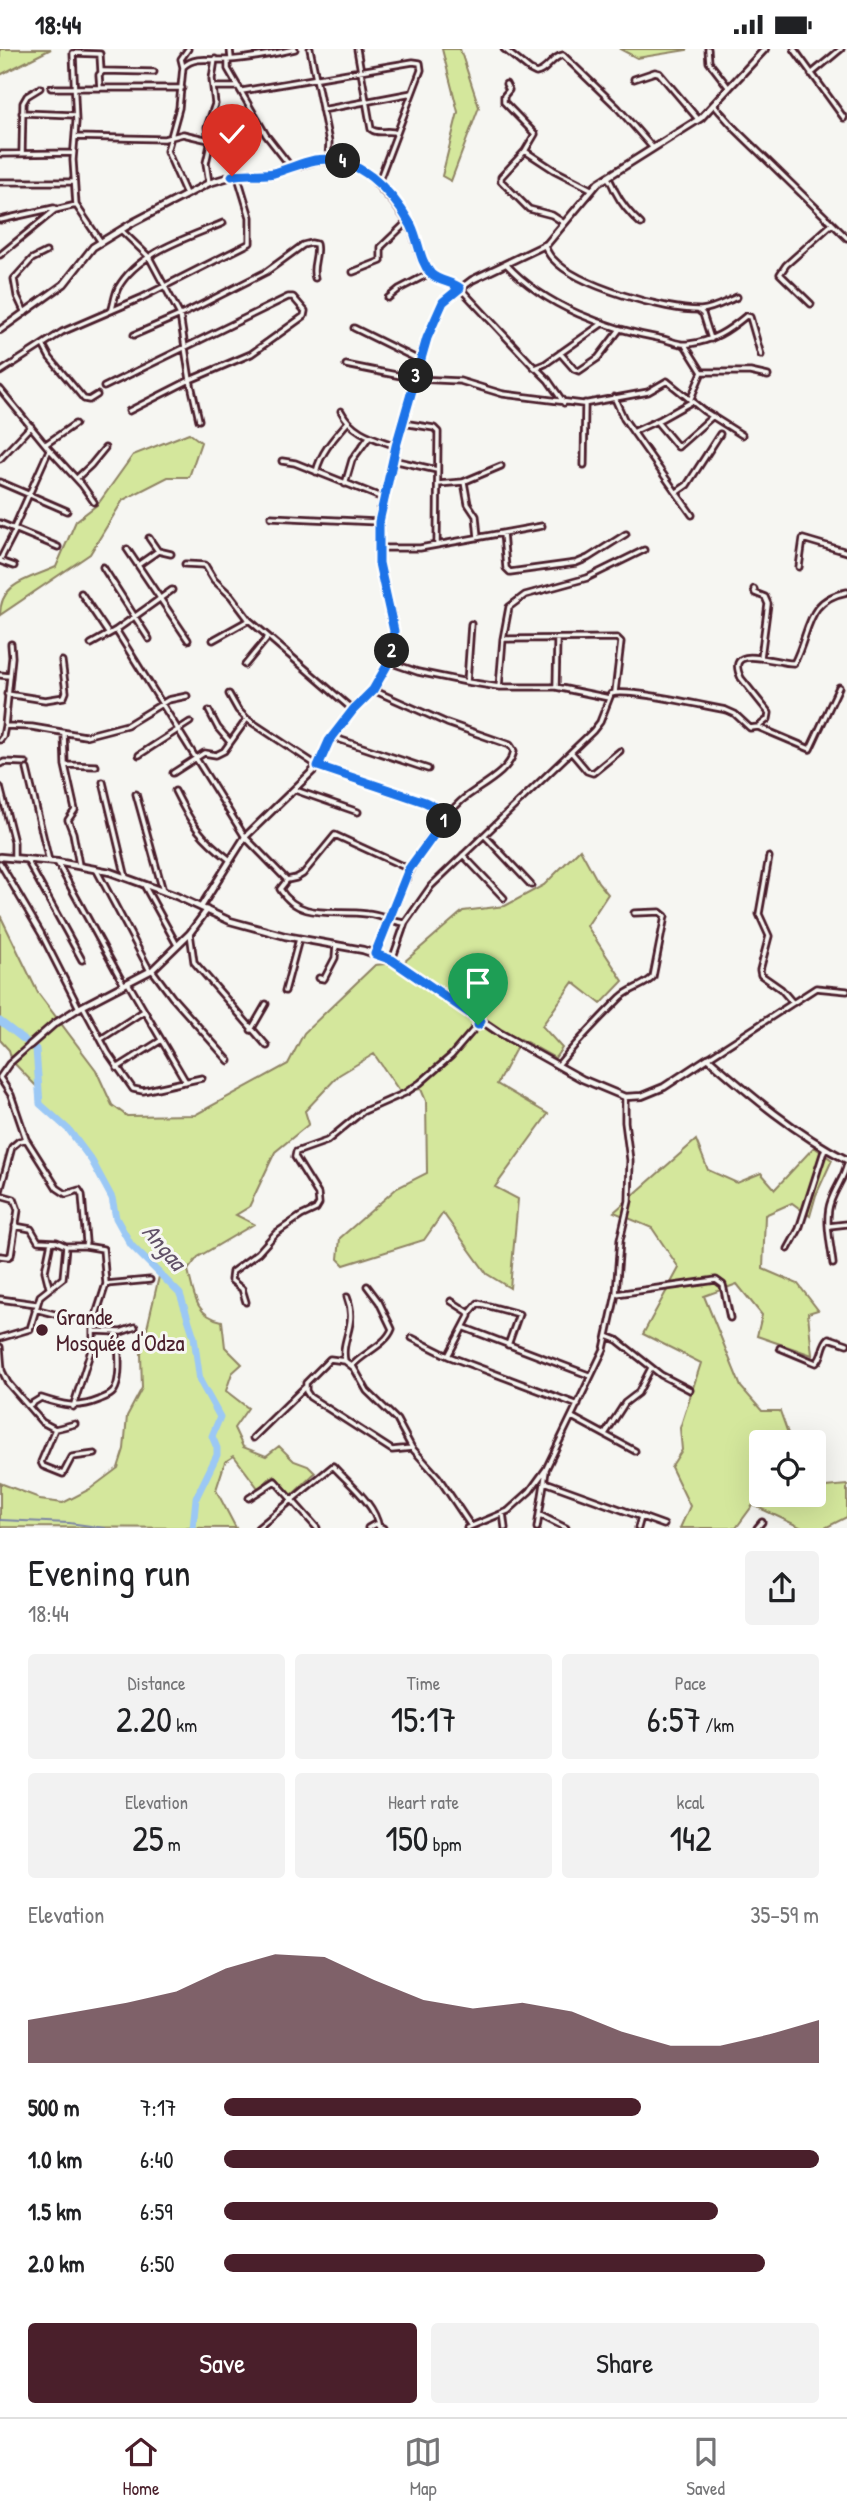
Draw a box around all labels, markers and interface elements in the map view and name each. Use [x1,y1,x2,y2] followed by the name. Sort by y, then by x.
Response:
[35,7,81,42] text: 18:44
[202,104,262,176] pin
[213,115,251,153] icon: check
[326,143,360,179] pin: 4
[339,147,346,173] text: 4
[398,359,434,393] pin: 3
[411,362,420,388] text: 3
[374,633,410,669] pin: 2
[387,637,396,663] text: 2
[426,803,462,839] pin: 1
[440,807,447,833] text: 1
[448,953,508,1025] pin
[459,964,497,1002] icon: arrive
[135,1216,196,1279] water label: Angaa
[56,1301,185,1358] place label: Grande Mosquée d'Odza
[34,1322,50,1338] marker: Grande Mosquée d'Odza
[749,1430,826,1507] map controls
[749,1430,826,1507] button: locate
[28,1546,191,1598] text: Evening run
[745,1551,819,1625] button: share
[28,1598,69,1629] text: 18:44
[127,1670,186,1696] text: Distance
[407,1670,440,1696] text: Time
[675,1670,706,1696] text: Pace
[116,1696,172,1743] text: 2.20
[391,1696,456,1743] text: 15:17
[647,1696,701,1743] text: 6:57
[172,1712,197,1738] text: km
[701,1712,734,1738] text: /km
[125,1789,188,1815] text: Elevation
[388,1789,459,1815] text: Heart rate
[677,1789,704,1815] text: kcal
[132,1815,163,1862] text: 25
[385,1815,428,1862] text: 150
[669,1815,712,1862] text: 142
[163,1831,181,1857] text: m
[428,1831,462,1857] text: bpm
[28,1899,104,1930] text: Elevation
[750,1899,819,1930] text: 35–59 m
[28,2092,79,2123] text: 500 m
[140,2092,176,2123] text: 7:17
[28,2144,82,2175] text: 1.0 km
[140,2144,173,2175] text: 6:40
[28,2196,81,2227] text: 1.5 km
[140,2196,173,2227] text: 6:59
[28,2248,84,2279] text: 2.0 km
[140,2248,175,2279] text: 6:50
[28,2323,417,2403] button: Save
[431,2323,819,2403] button: Share
[122,2433,160,2501] tab: Home
[404,2433,442,2501] tab: Map
[686,2433,725,2501] tab: Saved

